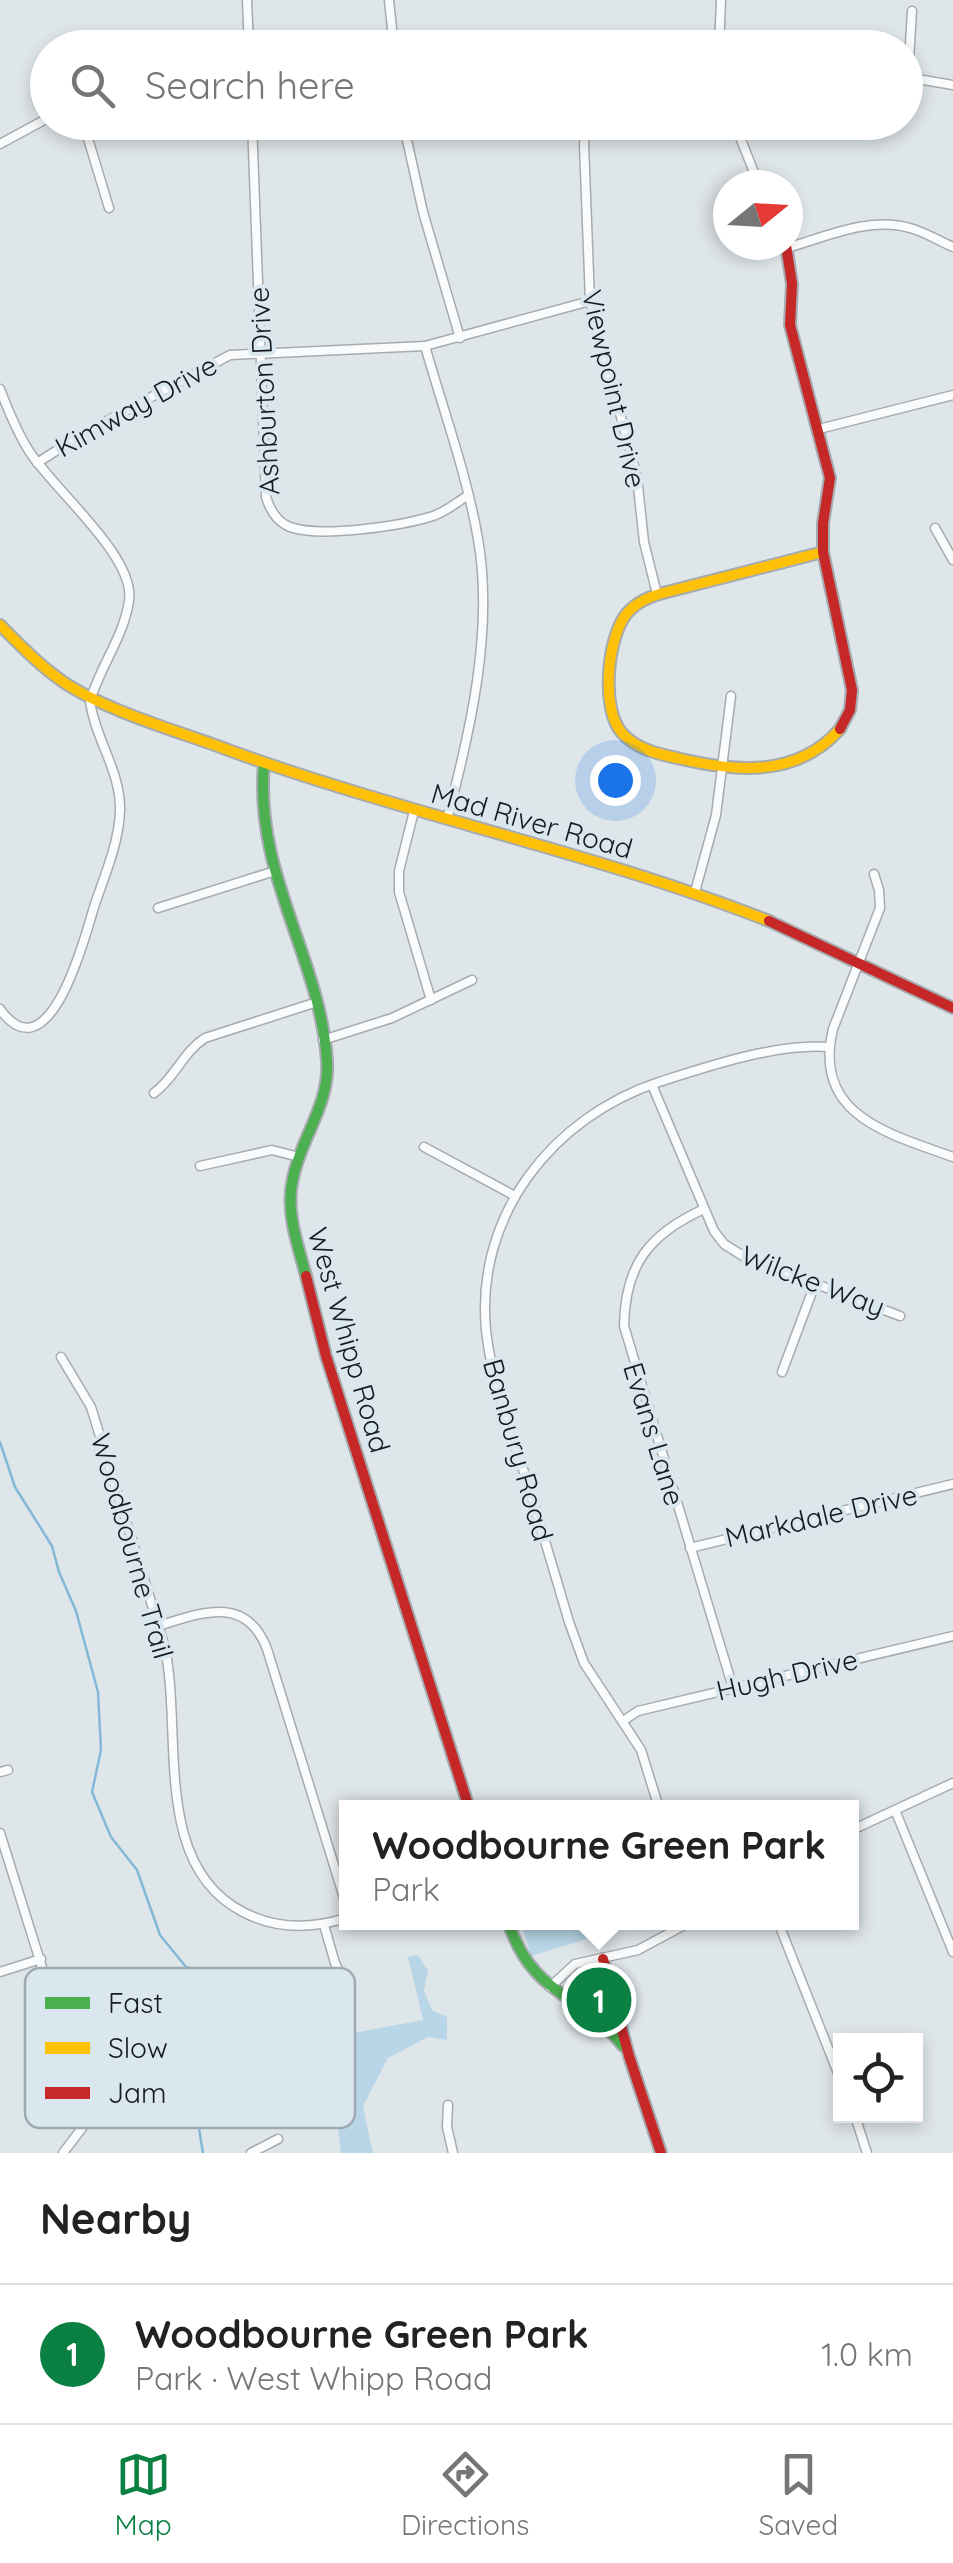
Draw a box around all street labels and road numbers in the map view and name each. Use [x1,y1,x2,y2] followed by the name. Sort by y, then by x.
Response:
[241,286,286,496] street label: Ashburton Drive
[575,287,654,491] street label: Viewpoint Drive
[49,347,223,464] street label: Kimway Drive
[427,775,637,866] street label: Mad River Road
[301,1223,398,1457] street label: West Whipp Road
[736,1237,890,1324] street label: Wilcke Way
[476,1355,561,1545] street label: Banbury Road
[616,1358,693,1510] street label: Evans Lane
[84,1429,181,1663] street label: Woodbourne Trail
[721,1476,920,1555] street label: Markdale Drive
[713,1641,861,1708] street label: Hugh Drive

